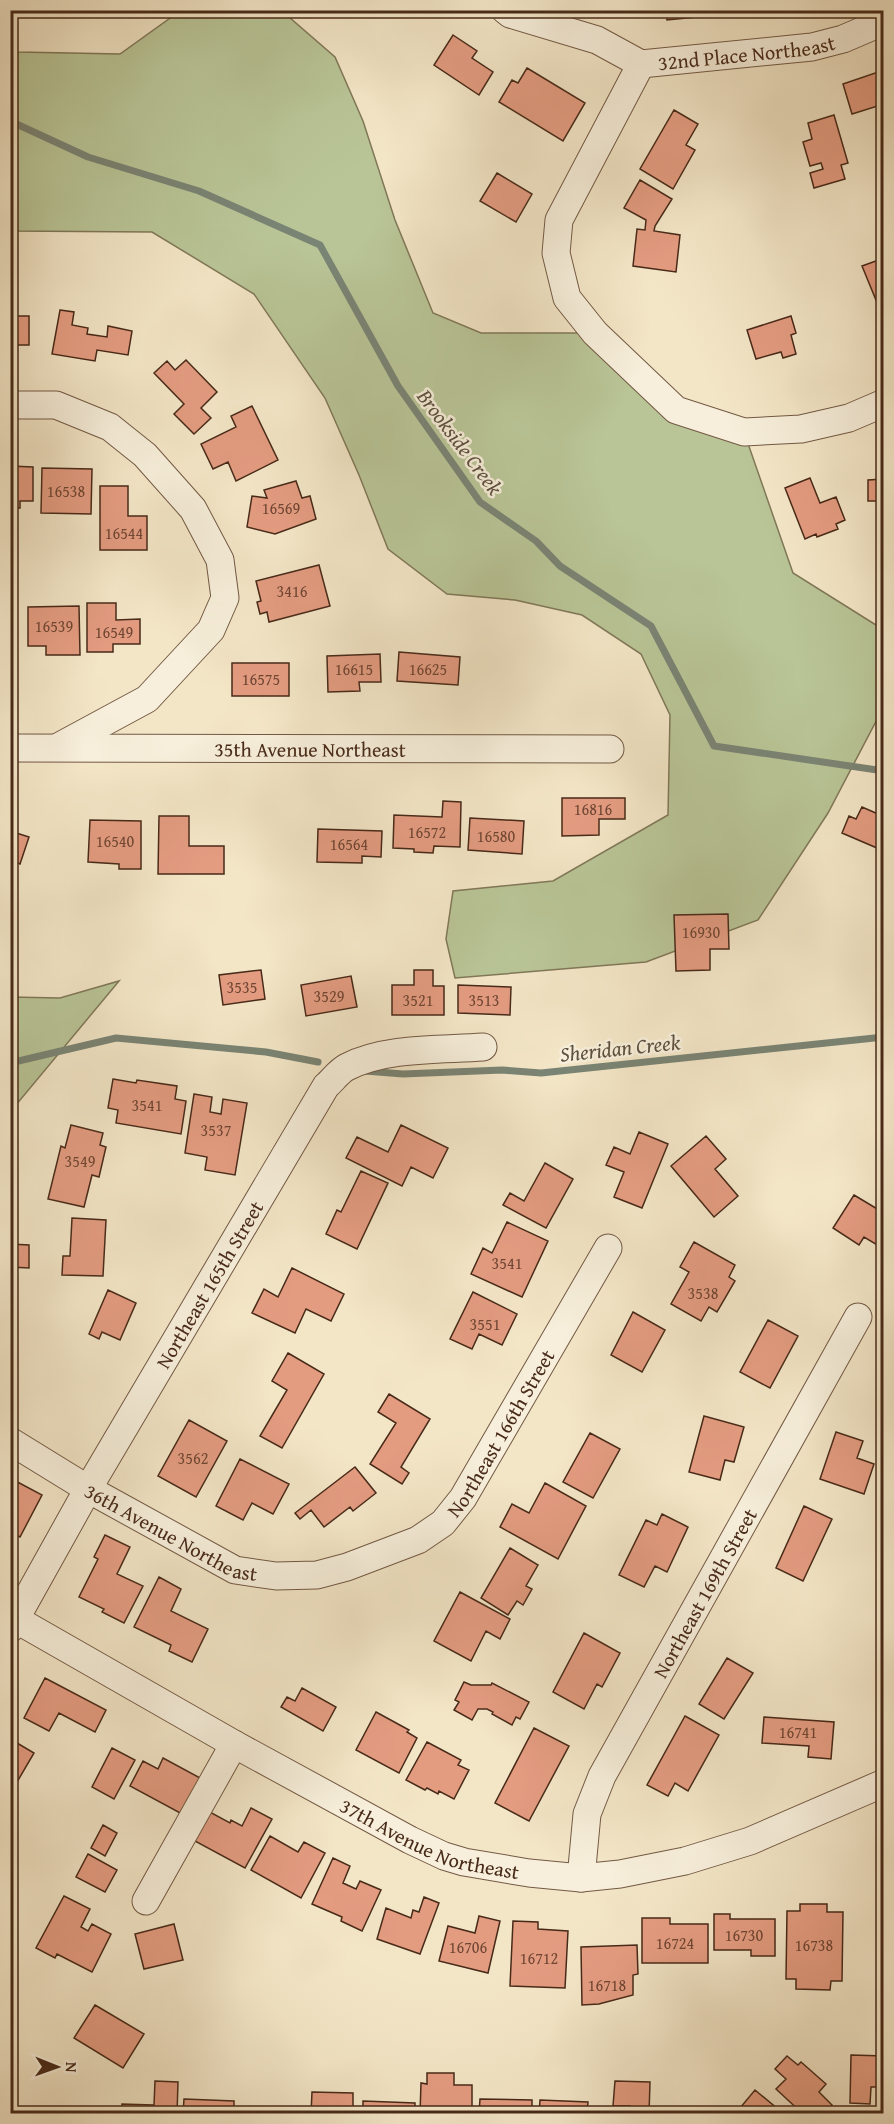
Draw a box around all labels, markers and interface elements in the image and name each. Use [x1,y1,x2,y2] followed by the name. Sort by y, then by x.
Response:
[657,27,838,77] street label: 32nd Place Northeast
[409,382,510,502] water label: Brookside Creek
[47,479,86,503] house number: 16538
[262,496,301,520] house number: 16569
[105,521,144,545] house number: 16544
[277,579,308,603] house number: 3416
[35,614,74,638] house number: 16539
[95,620,134,644] house number: 16549
[335,657,373,681] house number: 16615
[409,657,447,681] house number: 16625
[242,667,280,691] house number: 16575
[214,734,406,763] street label: 35th Avenue Northeast
[574,797,613,821] house number: 16816
[408,820,446,844] house number: 16572
[477,824,516,848] house number: 16580
[96,829,135,853] house number: 16540
[330,832,369,856] house number: 16564
[682,920,721,944] house number: 16930
[227,975,257,999] house number: 3535
[314,984,345,1008] house number: 3529
[403,988,433,1012] house number: 3521
[469,988,499,1012] house number: 3513
[558,1026,682,1070] water label: Sheridan Creek
[132,1093,162,1117] house number: 3541
[201,1118,232,1142] house number: 3537
[65,1149,96,1173] house number: 3549
[148,1195,270,1374] street label: Northeast 165th Street
[492,1251,522,1275] house number: 3541
[688,1281,719,1305] house number: 3538
[470,1312,500,1336] house number: 3551
[439,1344,561,1523] street label: Northeast 166th Street
[178,1446,208,1470] house number: 3562
[80,1476,259,1588] street label: 36th Avenue Northeast
[645,1503,763,1683] street label: Northeast 169th Street
[779,1720,817,1744] house number: 16741
[335,1790,521,1886] street label: 37th Avenue Northeast
[725,1923,764,1947] house number: 16730
[656,1931,695,1955] house number: 16724
[795,1933,834,1957] house number: 16738
[449,1935,488,1959] house number: 16706
[520,1946,558,1970] house number: 16712
[588,1973,627,1997] house number: 16718
[27,2037,87,2097] north arrow
[60,2062,84,2073] text: N

